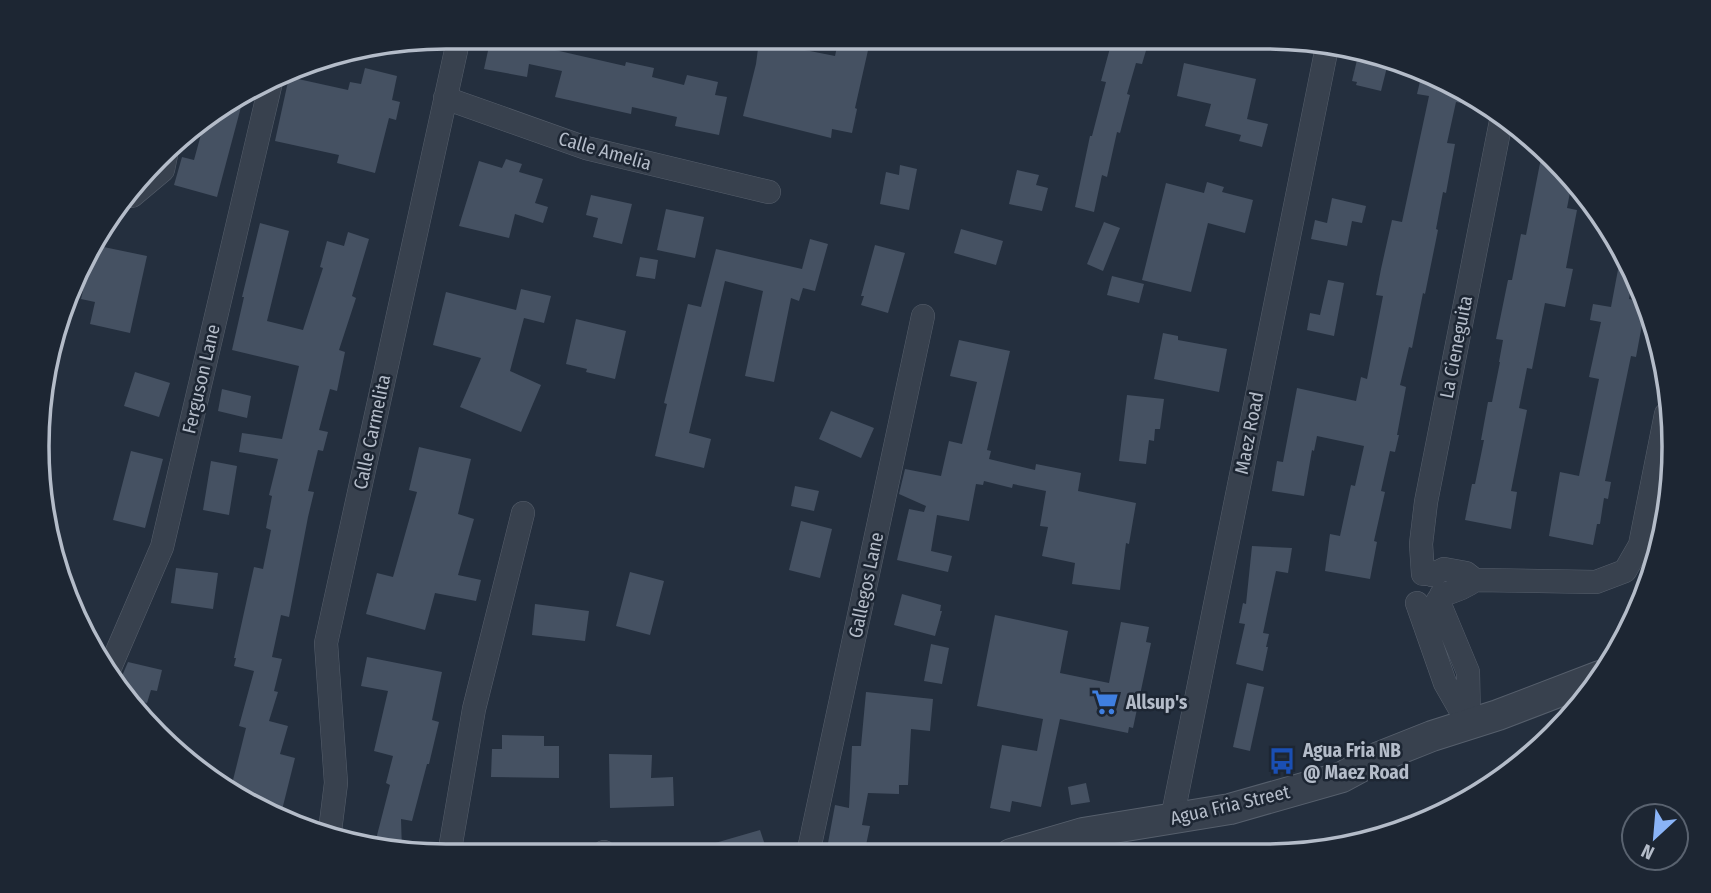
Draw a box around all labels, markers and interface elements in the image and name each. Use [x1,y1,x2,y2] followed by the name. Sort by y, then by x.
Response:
[556,127,654,175] street label: Calle Amelia
[1435,294,1477,400] street label: La Cieneguita
[177,322,225,436] street label: Ferguson Lane
[349,372,395,492] street label: Calle Carmelita
[1230,390,1268,476] street label: Maez Road
[844,530,888,640] street label: Gallegos Lane
[1090,687,1120,717] supermarket icon: Allsup's
[1125,691,1188,714] place label: Allsup's
[1302,739,1409,784] place label: Agua Fria NB @ Maez Road
[1267,746,1297,776] bus stop icon: Agua Fria NB @ Maez Road
[1168,780,1293,830] street label: Agua Fria Street
[1620,802,1690,872] north arrow
[1638,839,1658,865] text: N

